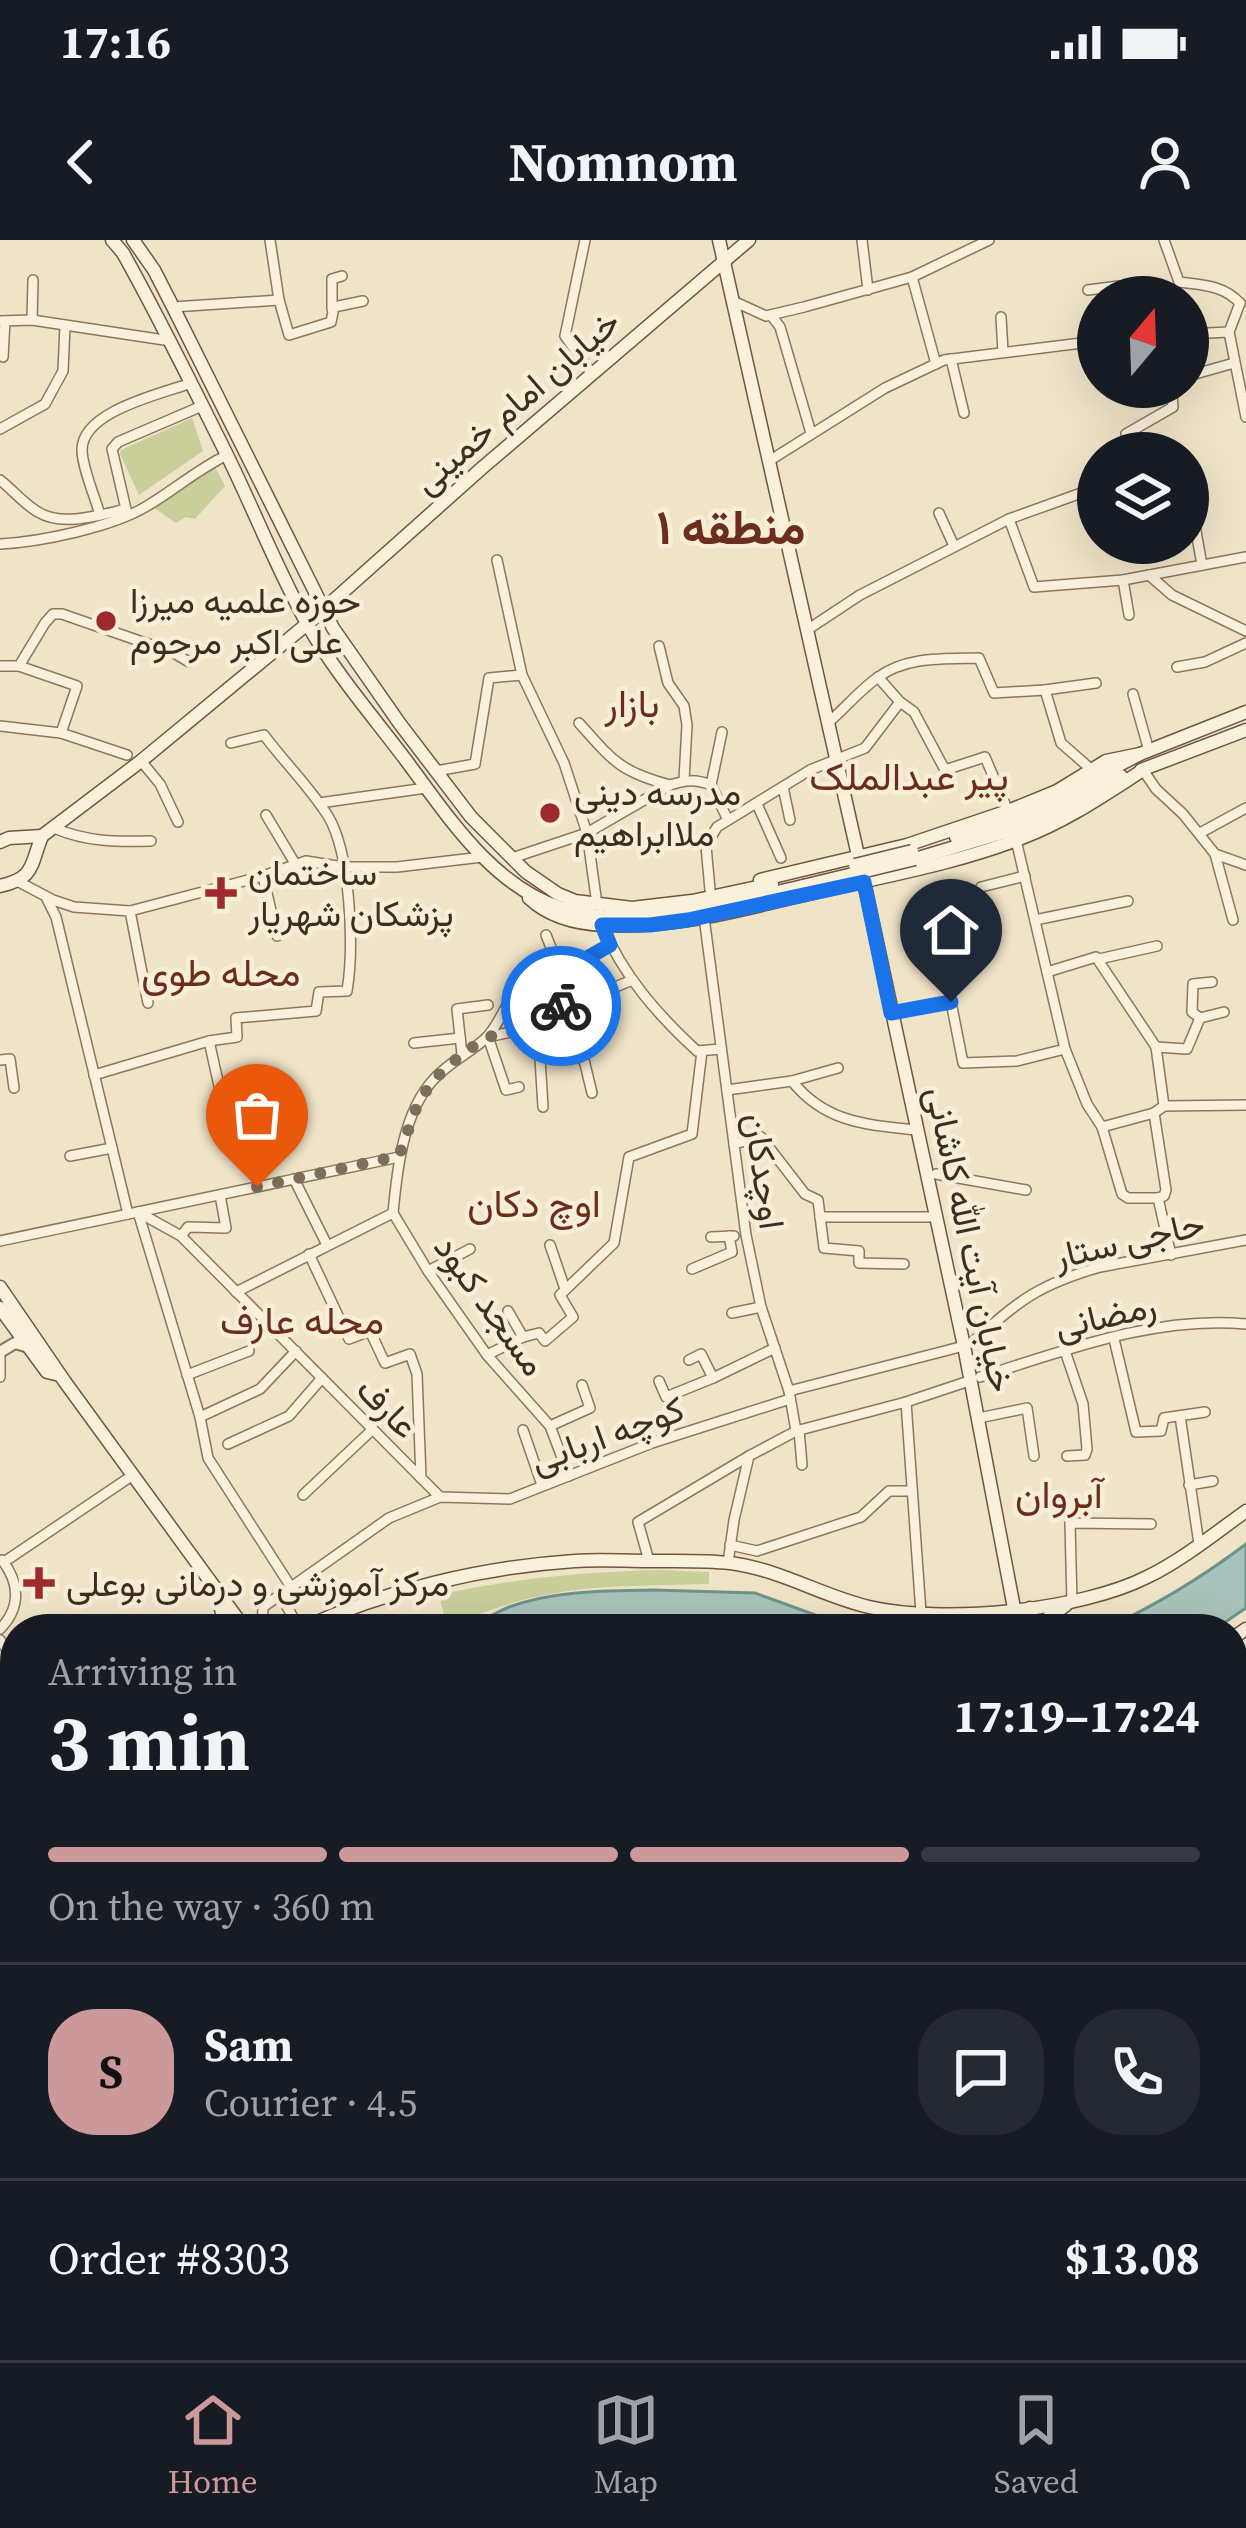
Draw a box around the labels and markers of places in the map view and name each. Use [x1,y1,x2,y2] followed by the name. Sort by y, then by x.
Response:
[130,576,361,666] place label: حوزه علمیه میرزا علی اکبر مرحوم
[93,608,119,634] marker: حوزه علمیه میرزا علی اکبر مرحوم
[574,768,741,858] place label: مدرسه دینی ملاابراهیم
[537,800,563,826] marker: مدرسه دینی ملاابراهیم
[247,848,454,938] place label: ساختمان پزشکان شهریار
[205,877,237,909] marker: ساختمان پزشکان شهریار
[900,879,1002,1002] pin
[206,1064,308,1187] pin
[66,1559,449,1608] place label: مرکز آموزشی و درمانی بوعلی
[23,1567,55,1599] marker: مرکز آموزشی و درمانی بوعلی

